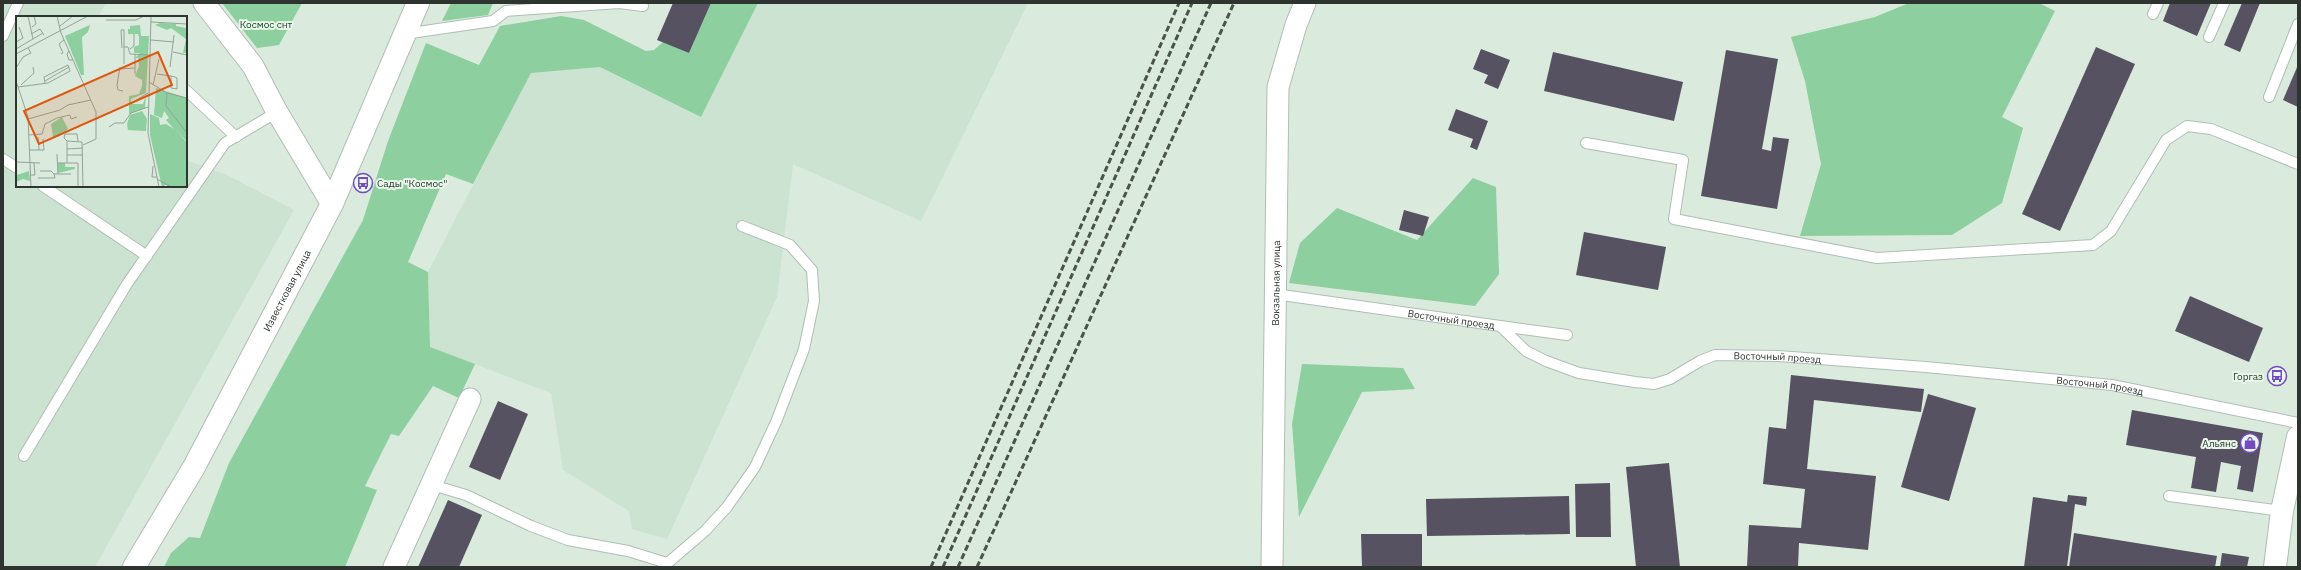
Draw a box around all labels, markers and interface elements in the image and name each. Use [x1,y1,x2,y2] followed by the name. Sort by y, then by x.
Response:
[16,16,187,187] inset map
[240,18,293,31] park label: Космос снт
[352,172,374,194] bus stop icon: Сады "Космос"
[377,177,447,190] place label: Сады "Космос"
[1269,240,1283,326] street label: Вокзальная улица
[260,247,314,333] street label: Известковая улица
[1407,306,1496,332] street label: Восточный проезд
[1733,349,1822,366] street label: Восточный проезд
[2266,365,2288,387] bus stop icon: Горгаз
[2233,370,2263,383] place label: Горгаз
[2056,373,2145,398] street label: Восточный проезд
[2239,432,2261,454] shop icon: Альянс
[2202,437,2236,450] place label: Альянс

